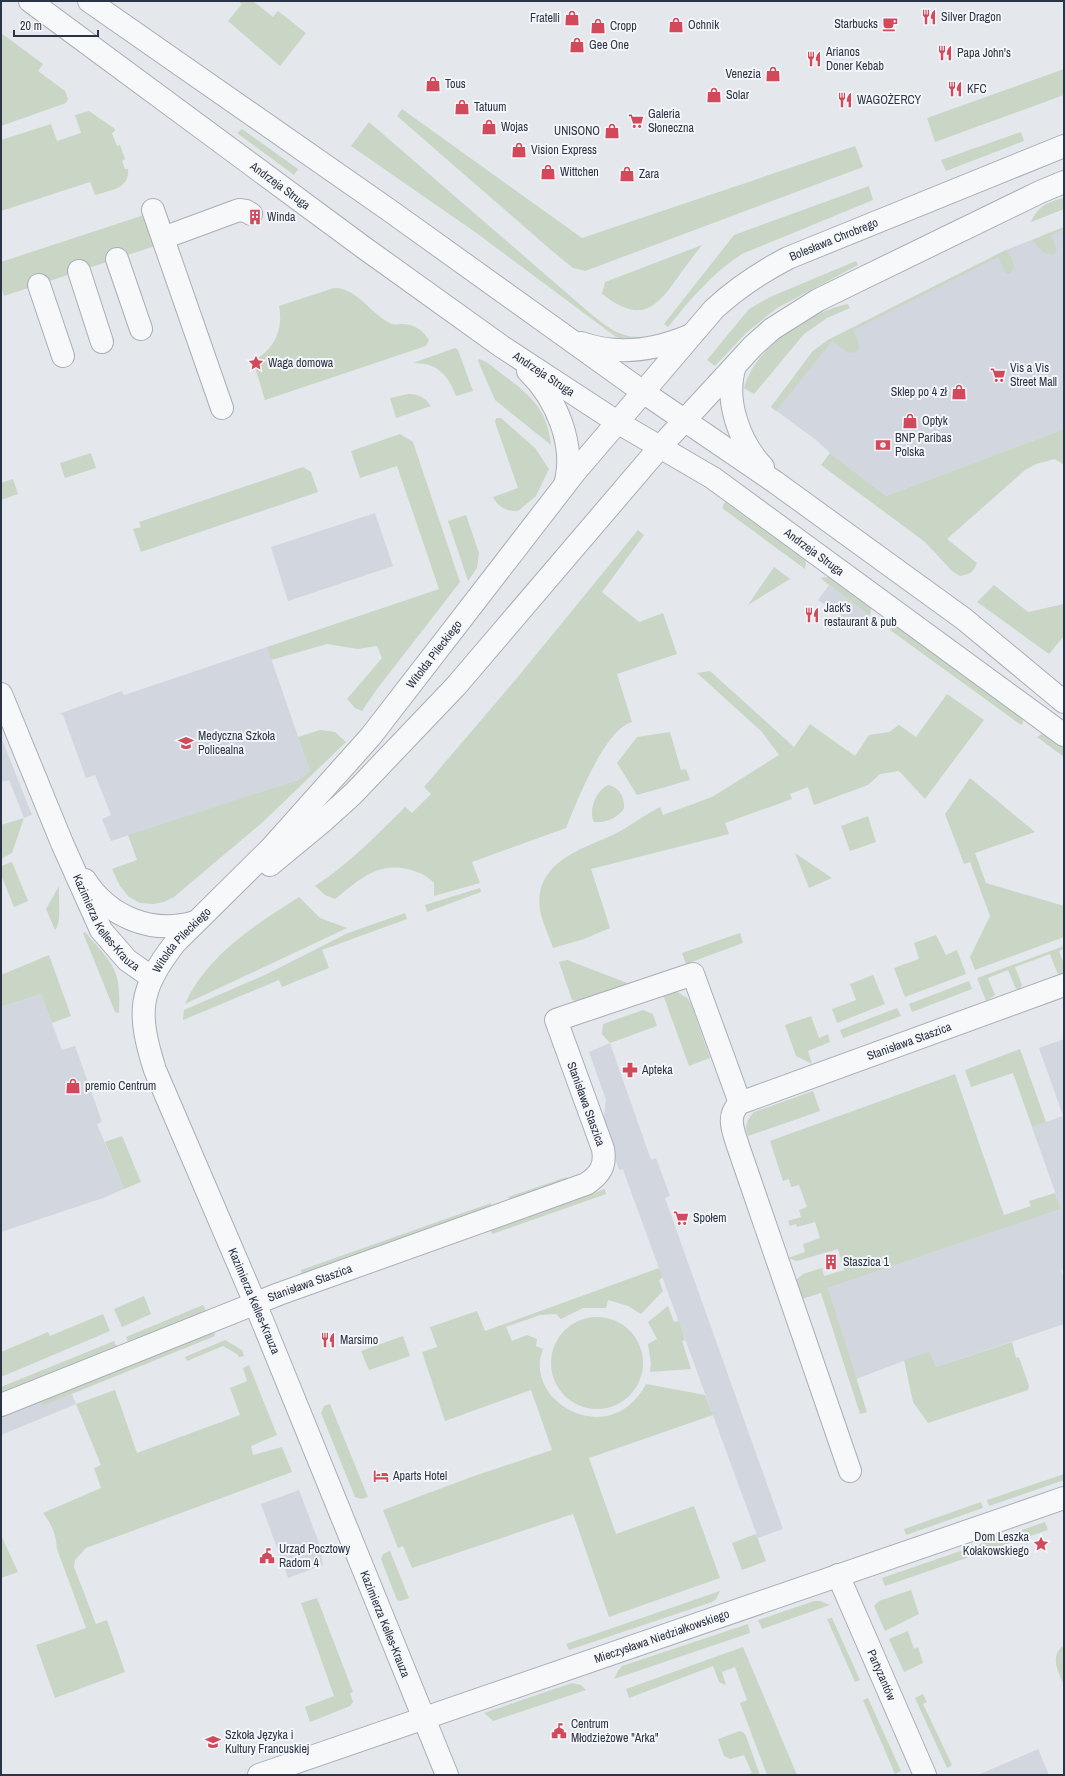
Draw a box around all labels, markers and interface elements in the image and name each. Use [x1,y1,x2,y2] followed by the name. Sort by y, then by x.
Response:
[920,8,938,26] restaurant icon: Silver Dragon
[563,9,581,27] shop icon: Fratelli
[941,9,1001,25] place label: Silver Dragon
[530,10,560,26] place label: Fratelli
[14,12,98,38] scale bar
[881,15,899,33] cafe icon: Starbucks
[667,16,685,34] shop icon: Ochnik
[834,16,878,32] place label: Starbucks
[589,17,607,35] shop icon: Cropp
[688,17,719,33] place label: Ochnik
[20,18,42,34] text: 20 m
[610,18,637,34] place label: Cropp
[568,36,586,54] shop icon: Gee One
[589,37,629,53] place label: Gee One
[825,44,884,74] place label: Arianos Doner Kebab
[936,44,954,62] restaurant icon: Papa John's
[957,45,1011,61] place label: Papa John's
[805,50,823,68] restaurant icon: Arianos Doner Kebab
[764,65,782,83] shop icon: Venezia
[725,66,762,82] place label: Venezia
[424,75,442,93] shop icon: Tous
[445,76,466,92] place label: Tous
[946,80,964,98] restaurant icon: KFC
[967,81,987,97] place label: KFC
[705,86,723,104] shop icon: Solar
[726,87,750,103] place label: Solar
[836,91,854,109] restaurant icon: WAGOŻERCY
[857,92,922,108] place label: WAGOŻERCY
[453,98,471,116] shop icon: Tatuum
[474,99,506,115] place label: Tatuum
[648,106,694,136] place label: Galeria Słoneczna
[627,112,645,130] supermarket icon: Galeria Słoneczna
[480,118,498,136] shop icon: Wojas
[501,119,528,135] place label: Wojas
[603,122,621,140] shop icon: UNISONO
[554,123,600,139] place label: UNISONO
[510,141,528,159] shop icon: Vision Express
[531,142,597,158] place label: Vision Express
[246,158,314,214] street label: Andrzeja Struga
[539,163,557,181] shop icon: Wittchen
[560,164,599,180] place label: Wittchen
[618,165,636,183] shop icon: Zara
[639,166,660,182] place label: Zara
[246,208,264,226] building icon: Winda
[267,209,296,225] place label: Winda
[787,214,880,265] street label: Bolesława Chrobrego
[509,347,578,400] street label: Andrzeja Struga
[247,354,265,372] place icon: Waga domowa
[268,355,334,371] place label: Waga domowa
[1010,360,1057,390] place label: Vis a Vis Street Mall
[989,366,1007,384] supermarket icon: Vis a Vis Street Mall
[950,383,968,401] shop icon: Sklep po 4 zł
[891,384,948,400] place label: Sklep po 4 zł
[901,412,919,430] shop icon: Optyk
[922,413,948,429] place label: Optyk
[895,430,952,460] place label: BNP Paribas Polska
[874,436,892,454] bank icon: BNP Paribas Polska
[780,524,848,580] street label: Andrzeja Struga
[824,600,897,630] place label: Jack's restaurant & pub
[803,606,821,624] restaurant icon: Jack's restaurant & pub
[403,617,466,692] street label: Witolda Pileckiego
[198,728,276,758] place label: Medyczna Szkoła Policealna
[177,734,195,752] school or university icon: Medyczna Szkoła Policealna
[69,872,143,975] street label: Kazimierza Kelles-Krauza
[149,904,214,976] street label: Witolda Pileckiego
[865,1019,954,1064] street label: Stanisława Staszica
[563,1060,609,1149] street label: Stanisława Staszica
[621,1061,639,1079] pharmacy icon: Apteka
[641,1062,673,1078] place label: Apteka
[64,1077,82,1095] shop icon: premio Centrum
[85,1078,156,1094] place label: premio Centrum
[672,1209,690,1227] supermarket icon: Społem
[693,1210,726,1226] place label: Społem
[224,1246,284,1357] street label: Kazimierza Kelles-Krauza
[822,1253,840,1271] building icon: Staszica 1
[843,1254,889,1270] place label: Staszica 1
[265,1260,355,1306] street label: Stanisława Staszica
[319,1331,337,1349] restaurant icon: Marsimo
[340,1332,378,1348] place label: Marsimo
[372,1467,390,1485] hotel icon: Aparts Hotel
[392,1468,447,1484] place label: Aparts Hotel
[963,1529,1030,1559] place label: Dom Leszka Kołakowskiego
[1032,1535,1050,1553] place icon: Dom Leszka Kołakowskiego
[279,1541,350,1571] place label: Urząd Pocztowy Radom 4
[258,1547,276,1565] public building icon: Urząd Pocztowy Radom 4
[356,1568,414,1680] street label: Kazimierza Kelles-Krauza
[592,1606,731,1667] street label: Mieczysława Niedziałkowskiego
[863,1647,900,1704] street label: Partyzantów
[571,1716,659,1746] place label: Centrum Młodzieżowe "Arka"
[550,1722,568,1740] public building icon: Centrum Młodzieżowe "Arka"
[225,1727,309,1757] place label: Szkoła Języka i Kultury Francuskiej
[204,1733,222,1751] school or university icon: Szkoła Języka i Kultury Francuskiej

